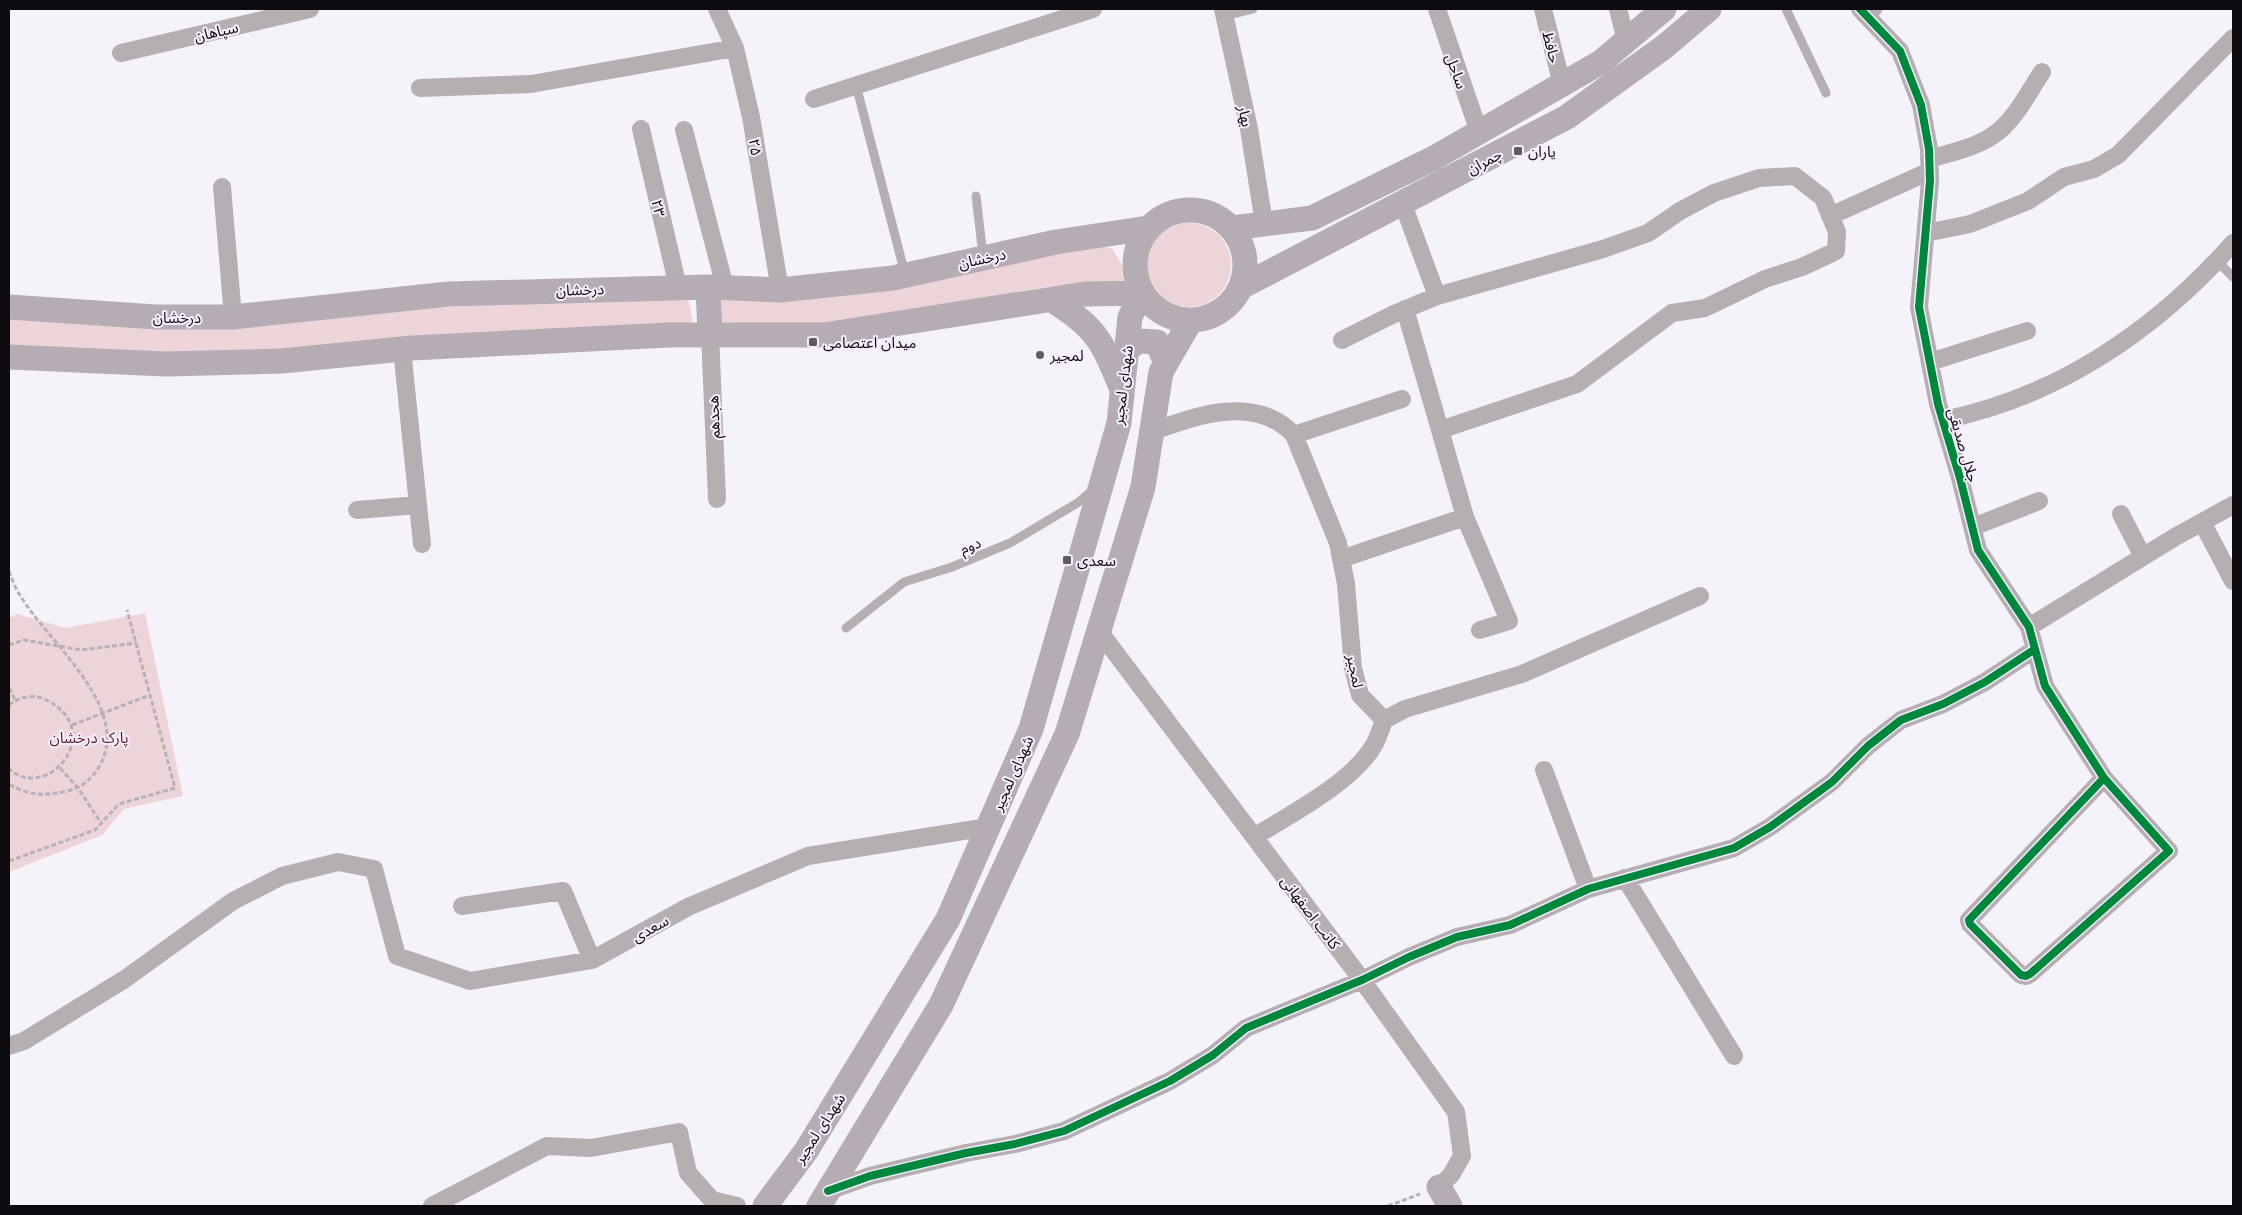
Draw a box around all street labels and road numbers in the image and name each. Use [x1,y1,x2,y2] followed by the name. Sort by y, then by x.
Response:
[192,16,241,47] street label: سپاهان
[1538,29,1566,65] street label: حافظ
[1441,51,1473,92] street label: ساحل
[1234,102,1258,129] street label: بهار
[745,137,767,157] street label: ۲۵
[1463,143,1506,179] street label: چمران
[647,197,671,219] street label: ۲۳
[956,243,1008,273] street label: درخشان
[556,278,604,300] street label: درخشان
[153,307,201,327] street label: درخشان
[1107,344,1137,427] street label: شهدای لمجیر
[702,395,726,439] street label: هجدهم
[1944,405,1984,485] street label: جلال صدیقی
[956,532,984,560] street label: دوم
[1343,652,1369,690] street label: لمجیر
[986,732,1037,814] street label: شهدای لمجیر
[1277,871,1346,953] street label: کاتب اصفهانی
[628,910,672,946] street label: سعدی
[788,1089,849,1168] street label: شهدای لمجیر

